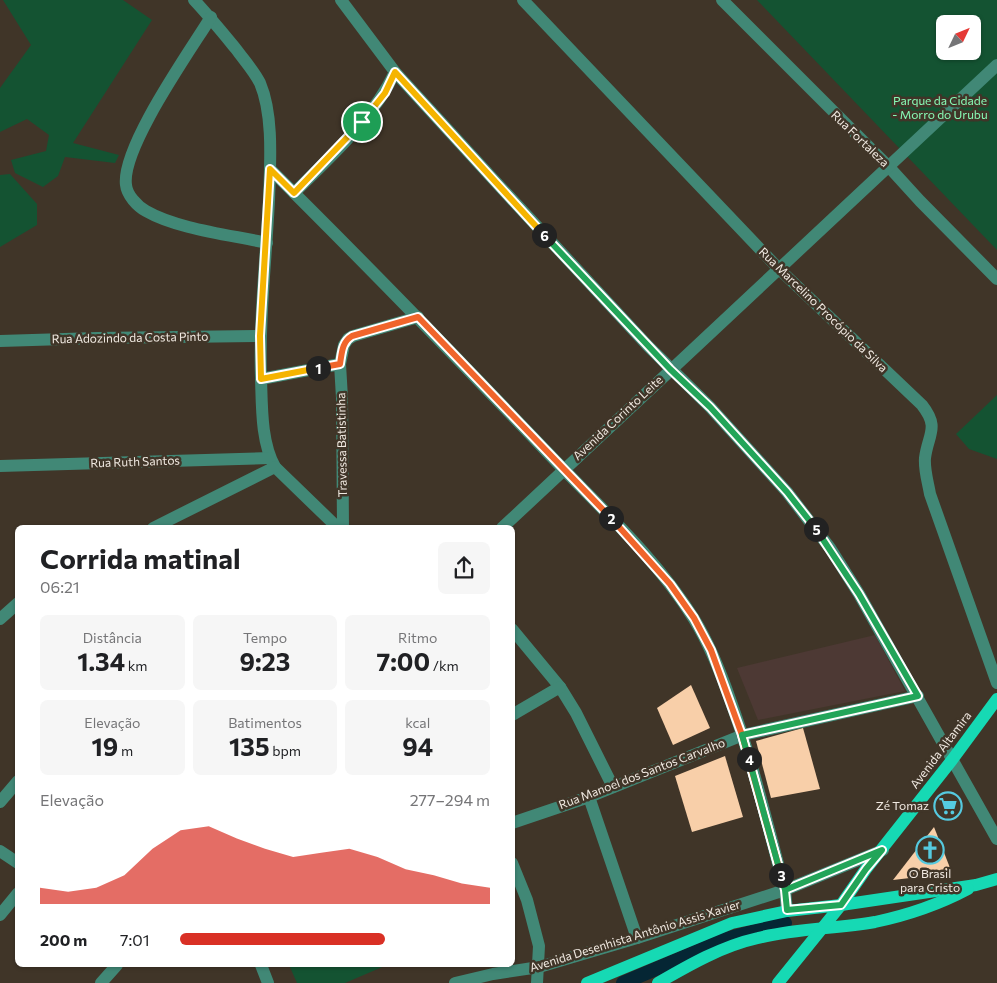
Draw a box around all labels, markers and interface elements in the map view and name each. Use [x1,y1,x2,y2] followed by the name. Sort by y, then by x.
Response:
[936,15,981,60] north arrow
[936,15,981,60] map controls
[892,93,988,121] park label: Parque da Cidade - Morro do Urubu
[341,101,383,143] pin
[829,107,892,169] street label: Rua Fortaleza
[348,108,376,136] icon: arrive
[532,222,556,248] pin: 6
[540,227,549,244] text: 6
[757,244,891,374] street label: Rua Marcelino Procópio da Silva
[51,329,209,345] street label: Rua Adozindo da Costa Pinto
[306,356,330,380] pin: 1
[315,360,322,377] text: 1
[570,372,665,462] street label: Avenida Corinto Leite
[333,393,349,498] street label: Travessa Batistinha
[90,452,180,470] street label: Rua Ruth Santos
[598,506,624,530] pin: 2
[608,510,615,527] text: 2
[804,516,828,542] pin: 5
[812,521,821,538] text: 5
[40,541,241,575] text: Corrida matinal
[438,542,490,594] button: share
[40,577,80,596] text: 06:21
[83,629,142,646] text: Distância
[243,629,287,646] text: Tempo
[398,629,437,646] text: Ritmo
[77,646,125,676] text: 1.34
[240,646,290,676] text: 9:23
[377,646,430,676] text: 7:00
[125,657,147,674] text: km
[430,657,459,674] text: /km
[907,708,974,791] street label: Avenida Altamira
[84,714,140,731] text: Elevação
[228,714,302,731] text: Batimentos
[405,714,430,731] text: kcal
[92,731,118,761] text: 19
[229,731,269,761] text: 135
[402,731,433,761] text: 94
[557,735,727,811] street label: Rua Manoel dos Santos Carvalho
[118,742,133,759] text: m
[269,742,301,759] text: bpm
[736,746,762,772] pin: 4
[745,751,754,768] text: 4
[40,790,104,809] text: Elevação
[410,790,490,809] text: 277–294 m
[933,791,963,821] supermarket icon: Zé Tomaz
[876,798,929,812] place label: Zé Tomaz
[915,835,945,865] church icon: O Brasil para Cristo
[768,862,794,888] pin: 3
[900,866,960,894] place label: O Brasil para Cristo
[777,867,786,884] text: 3
[528,896,742,974] street label: Avenida Desenhista Antônio Assis Xavier
[40,930,87,949] text: 200 m
[120,930,150,949] text: 7:01

